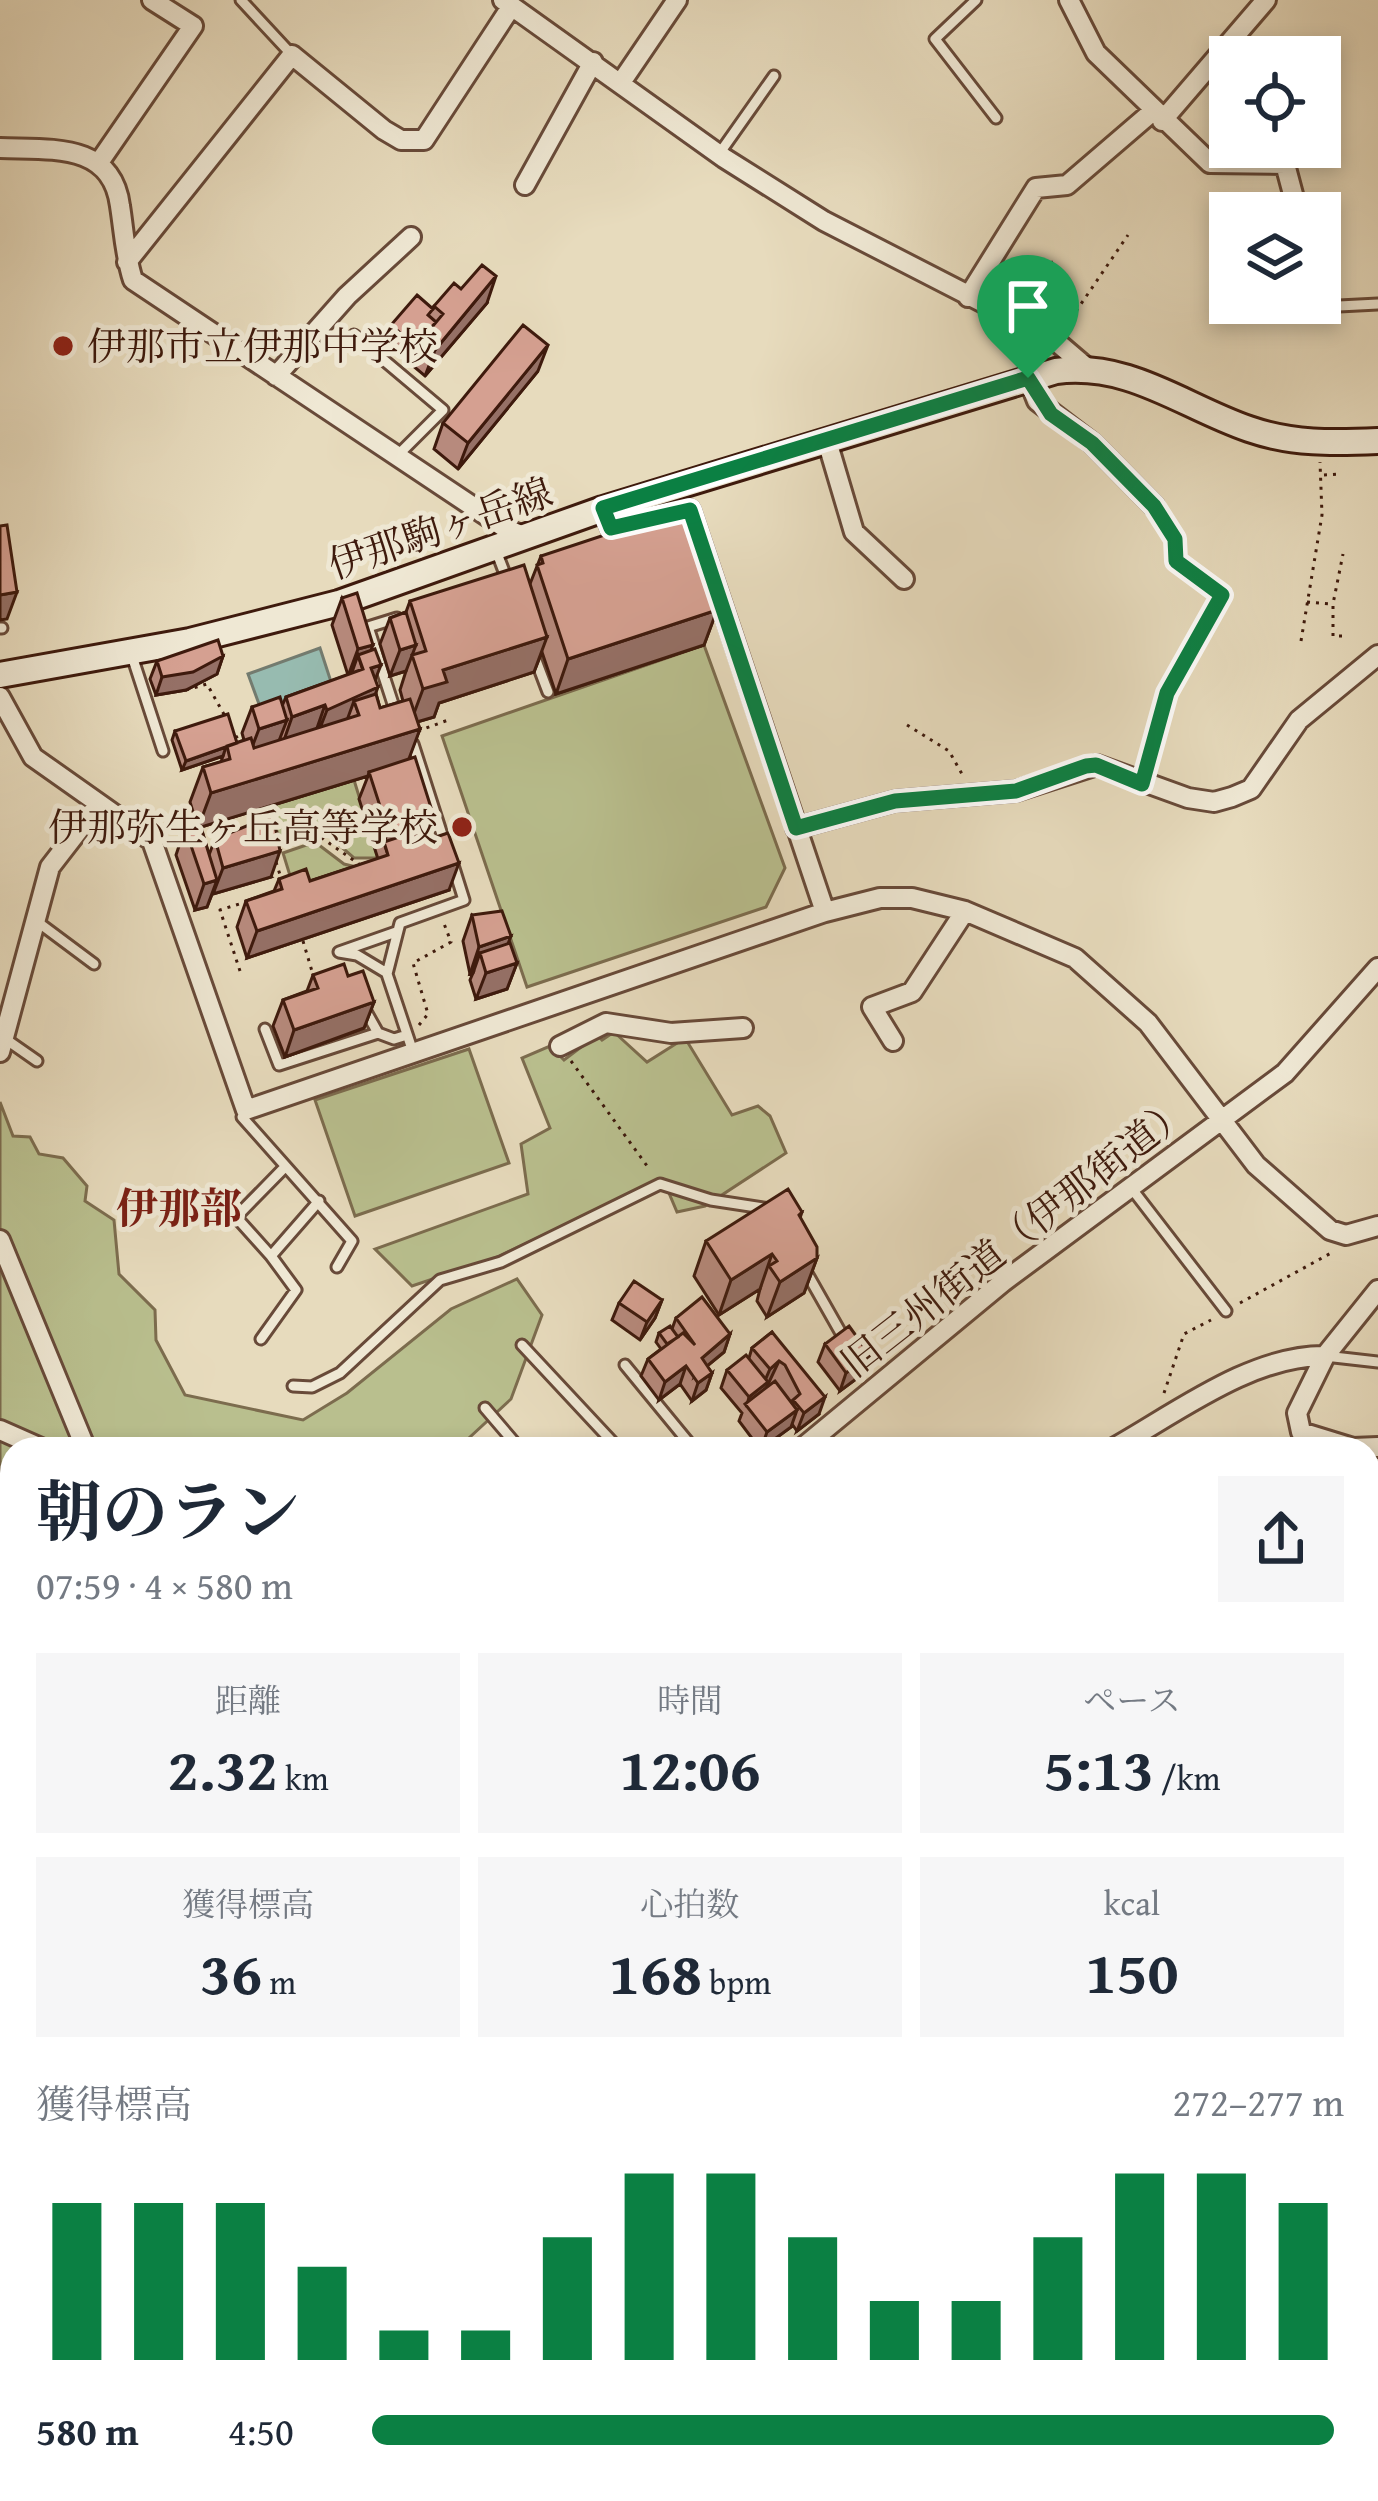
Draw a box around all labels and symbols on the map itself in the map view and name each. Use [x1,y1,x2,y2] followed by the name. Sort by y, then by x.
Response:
[977,255,1079,378] pin
[87,317,438,374] place label: 伊那市立伊那中学校
[50,333,76,359] marker: 伊那市立伊那中学校
[320,462,560,593] street label: 伊那駒ヶ岳線
[48,798,438,855] place label: 伊那弥生ヶ丘高等学校
[449,814,475,840] marker: 伊那弥生ヶ丘高等学校
[828,1081,1201,1390] street label: 旧三州街道（伊那街道）
[116,1177,242,1238] district label: 伊那部

